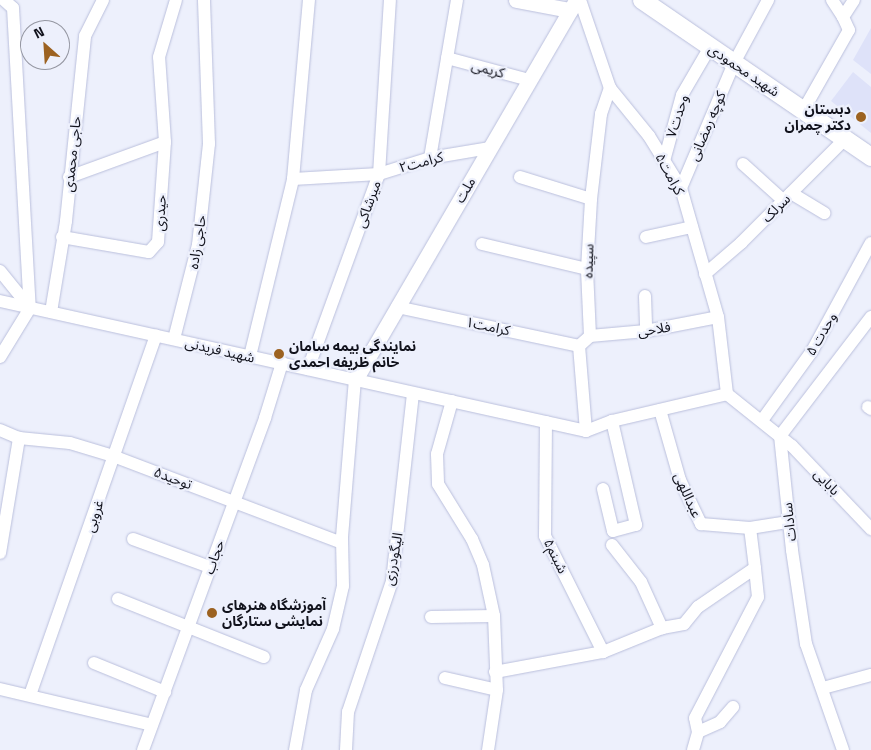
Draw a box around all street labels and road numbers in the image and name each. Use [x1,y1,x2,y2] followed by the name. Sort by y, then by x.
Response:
[705,40,783,100] street label: شهید محمودی
[470,57,506,81] street label: کریمی
[685,89,729,163] street label: کوچه رمضانی
[662,93,692,139] street label: ۷وحدت
[60,115,84,193] street label: حاجی محمدی
[397,148,445,176] street label: کرامت۲
[652,150,688,198] street label: کرامت۵
[451,174,479,206] street label: ملت
[352,178,384,230] street label: میرشاکی
[758,190,794,226] street label: سرلک
[151,194,169,232] street label: حیدری
[184,214,210,270] street label: حاجی زاده
[579,243,597,279] street label: سپیده
[802,309,840,359] street label: وحدت ۵
[464,313,512,339] street label: کرامت۱
[636,318,672,340] street label: فلاحی
[184,334,256,366] street label: شهید فریدنی
[151,463,195,493] street label: توحید۵
[810,465,844,499] street label: بابایی
[671,470,705,520] street label: عبداللهی
[81,498,107,534] street label: غروبی
[779,502,799,542] street label: سادات
[380,531,406,587] street label: الیگودرزی
[540,536,572,576] street label: شبنم۵
[200,538,228,576] street label: حجاب

